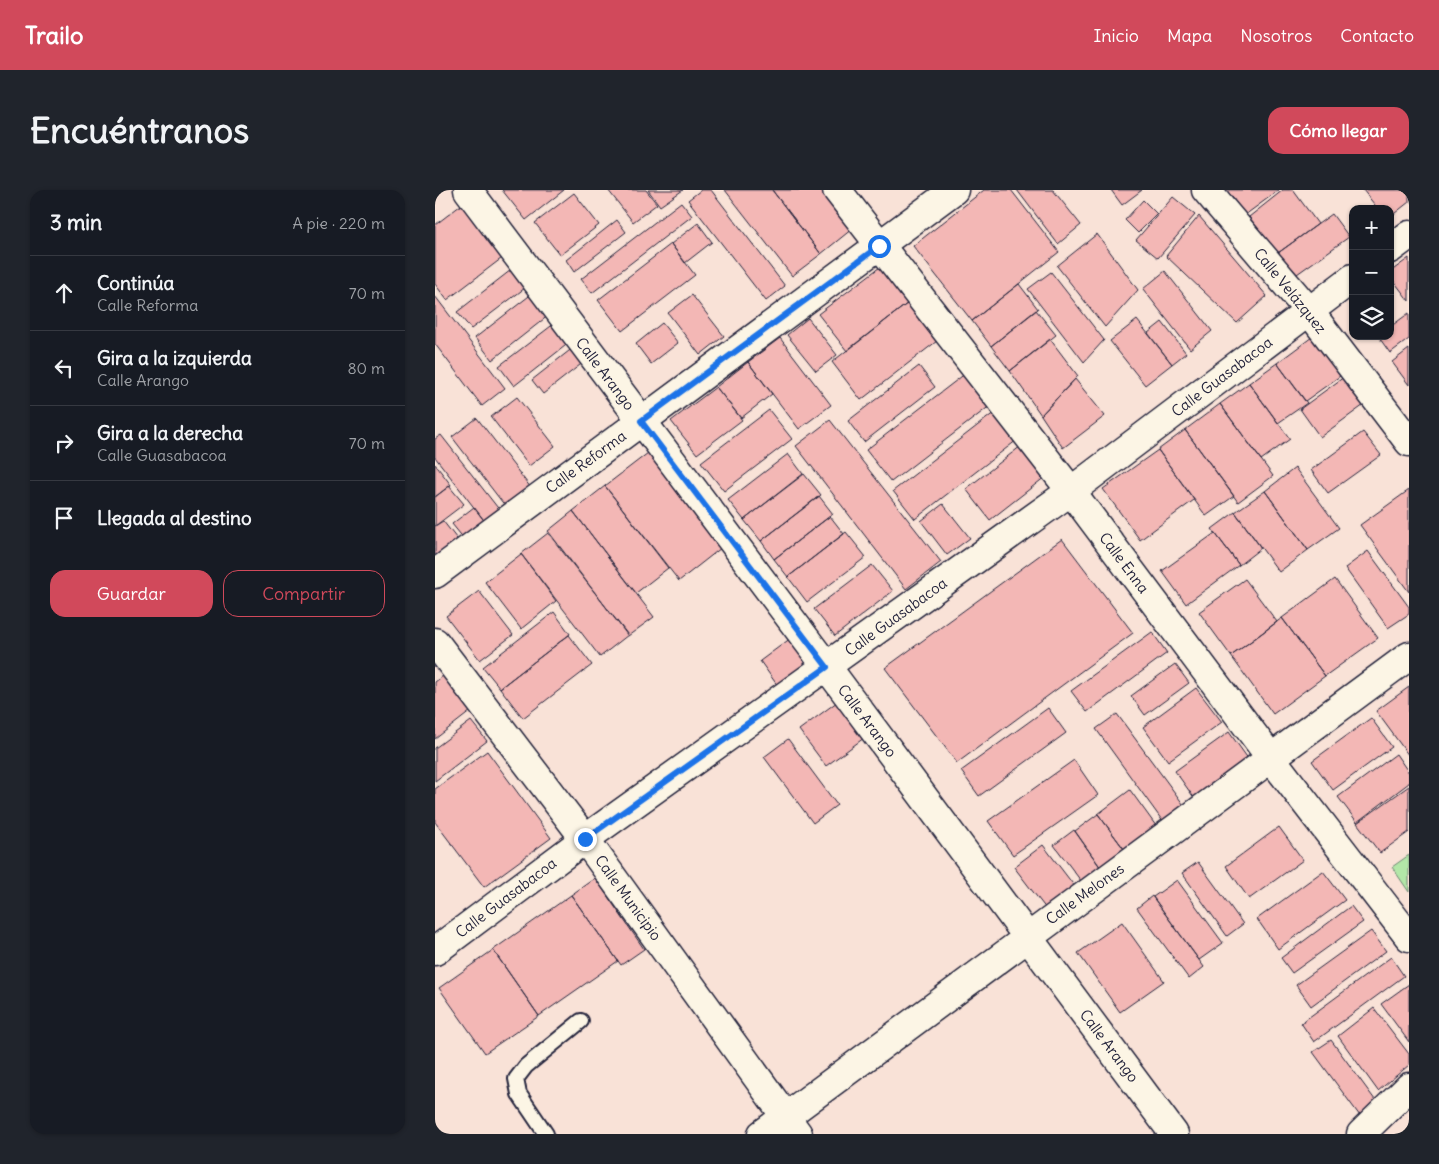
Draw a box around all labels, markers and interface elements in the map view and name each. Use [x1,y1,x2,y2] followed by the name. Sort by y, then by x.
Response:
[25,20,83,50] text: Trailo
[1093,24,1139,47] text: Inicio
[1167,24,1212,47] text: Mapa
[1240,24,1312,47] text: Nosotros
[1340,24,1414,47] text: Contacto
[1268,107,1409,154] button: Cómo llegar
[30,108,249,152] text: Encuéntranos
[1349,205,1394,340] map controls
[1349,205,1394,250] button: +
[50,209,102,236] text: 3 min
[293,213,385,233] text: A pie · 220 m
[868,235,891,258] route start
[1250,244,1331,337] street label: Calle Velázquez
[1349,250,1394,295] button: −
[97,271,174,295] text: Continúa
[50,279,78,307] icon: ahead
[349,283,385,303] text: 70 m
[97,295,198,315] text: Calle Reforma
[1349,295,1394,340] button: layers
[1167,332,1276,421] street label: Calle Guasabacoa
[572,334,639,414] street label: Calle Arango
[97,346,252,370] text: Gira a la izquierda
[50,354,78,382] icon: left
[347,358,385,378] text: 80 m
[97,370,189,390] text: Calle Arango
[97,421,243,445] text: Gira a la derecha
[542,426,630,497] street label: Calle Reforma
[50,429,78,457] icon: right
[349,433,385,453] text: 70 m
[97,445,227,465] text: Calle Guasabacoa
[50,504,78,532] icon: arrive
[97,506,252,530] text: Llegada al destino
[1095,528,1154,597] street label: Calle Enna
[50,570,213,617] button: Guardar
[223,570,385,617] button: Compartir
[841,573,951,660] street label: Calle Guasabacoa
[834,681,901,761] street label: Calle Arango
[574,828,597,851] route end
[591,851,666,944] street label: Calle Municipio
[451,853,560,942] street label: Calle Guasabacoa
[1042,859,1128,928] street label: Calle Melones
[1076,1006,1143,1086] street label: Calle Arango

